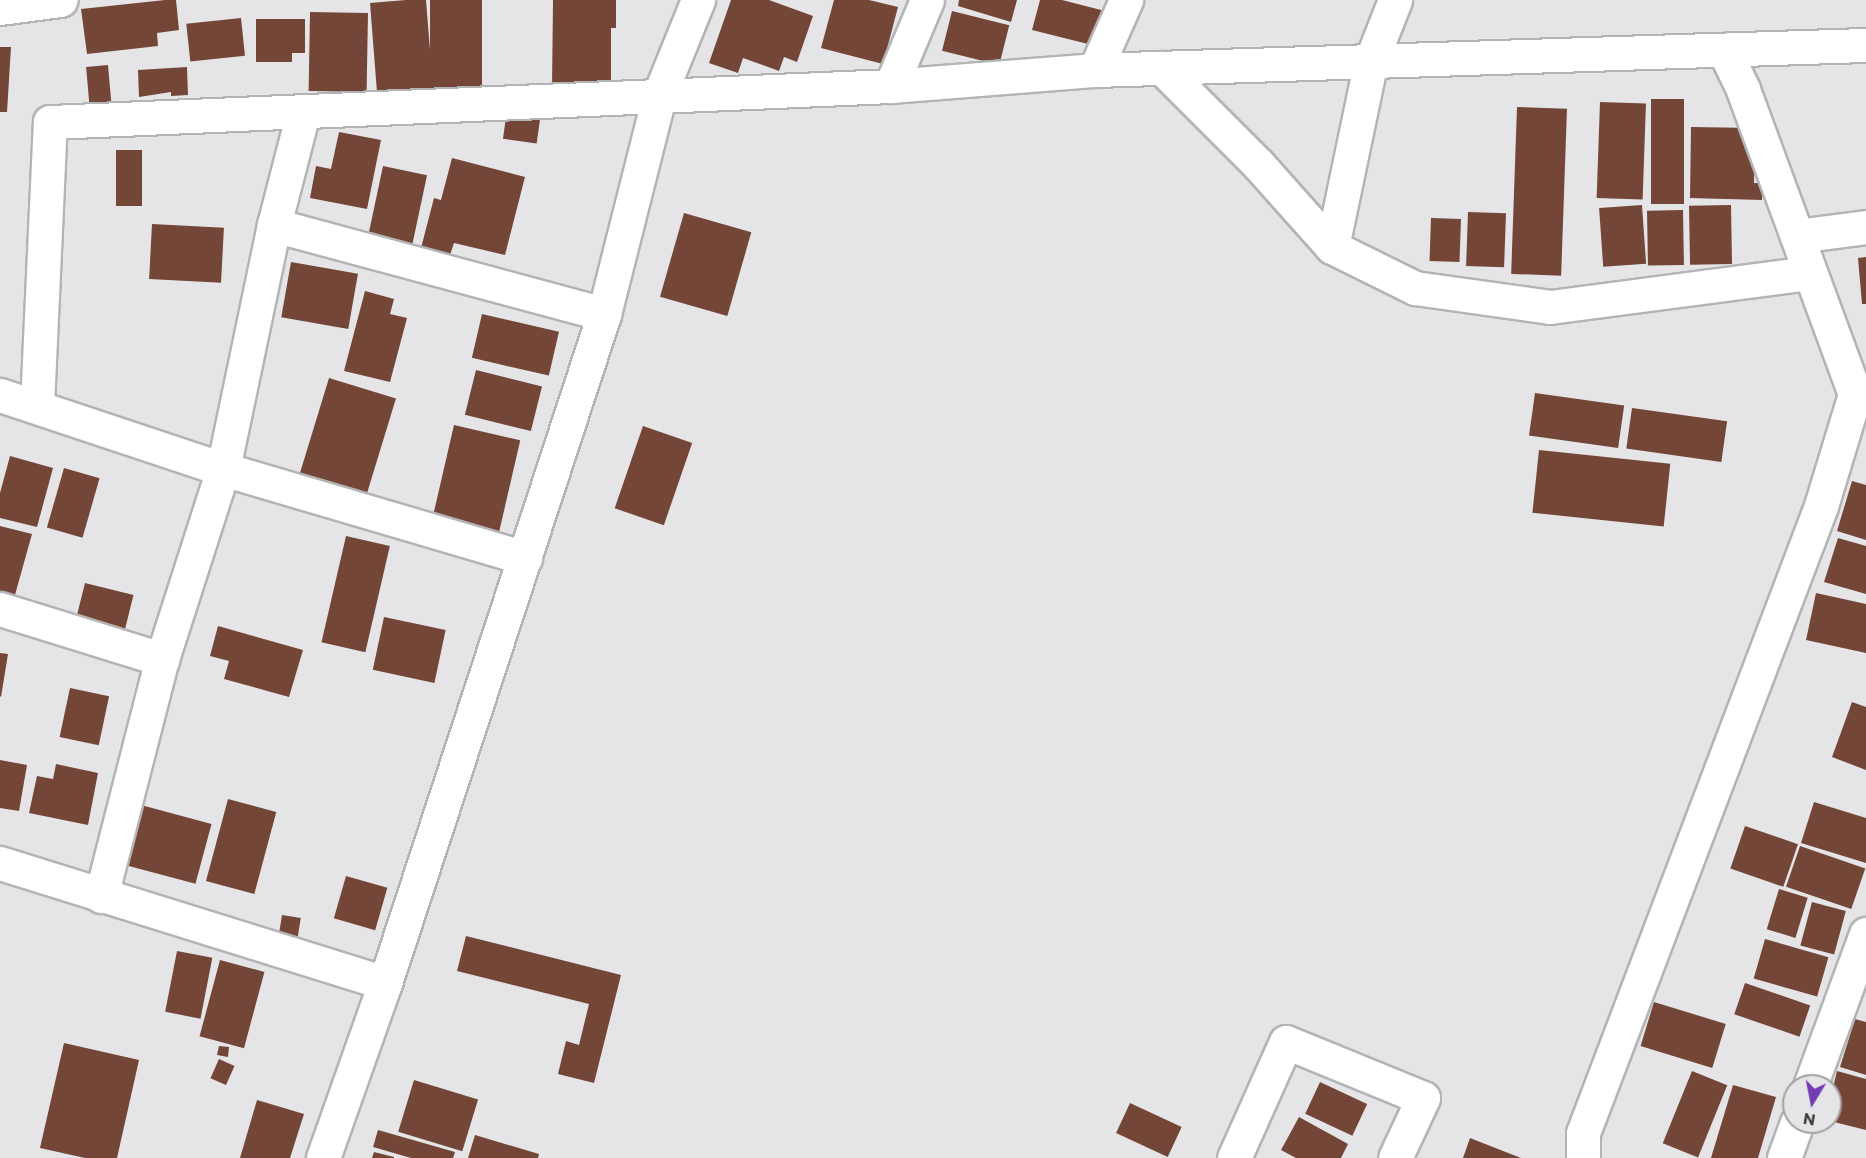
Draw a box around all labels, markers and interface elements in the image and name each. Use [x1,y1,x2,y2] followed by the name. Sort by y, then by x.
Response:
[1782,1074,1842,1134] north arrow
[1802,1110,1817,1131] text: N

